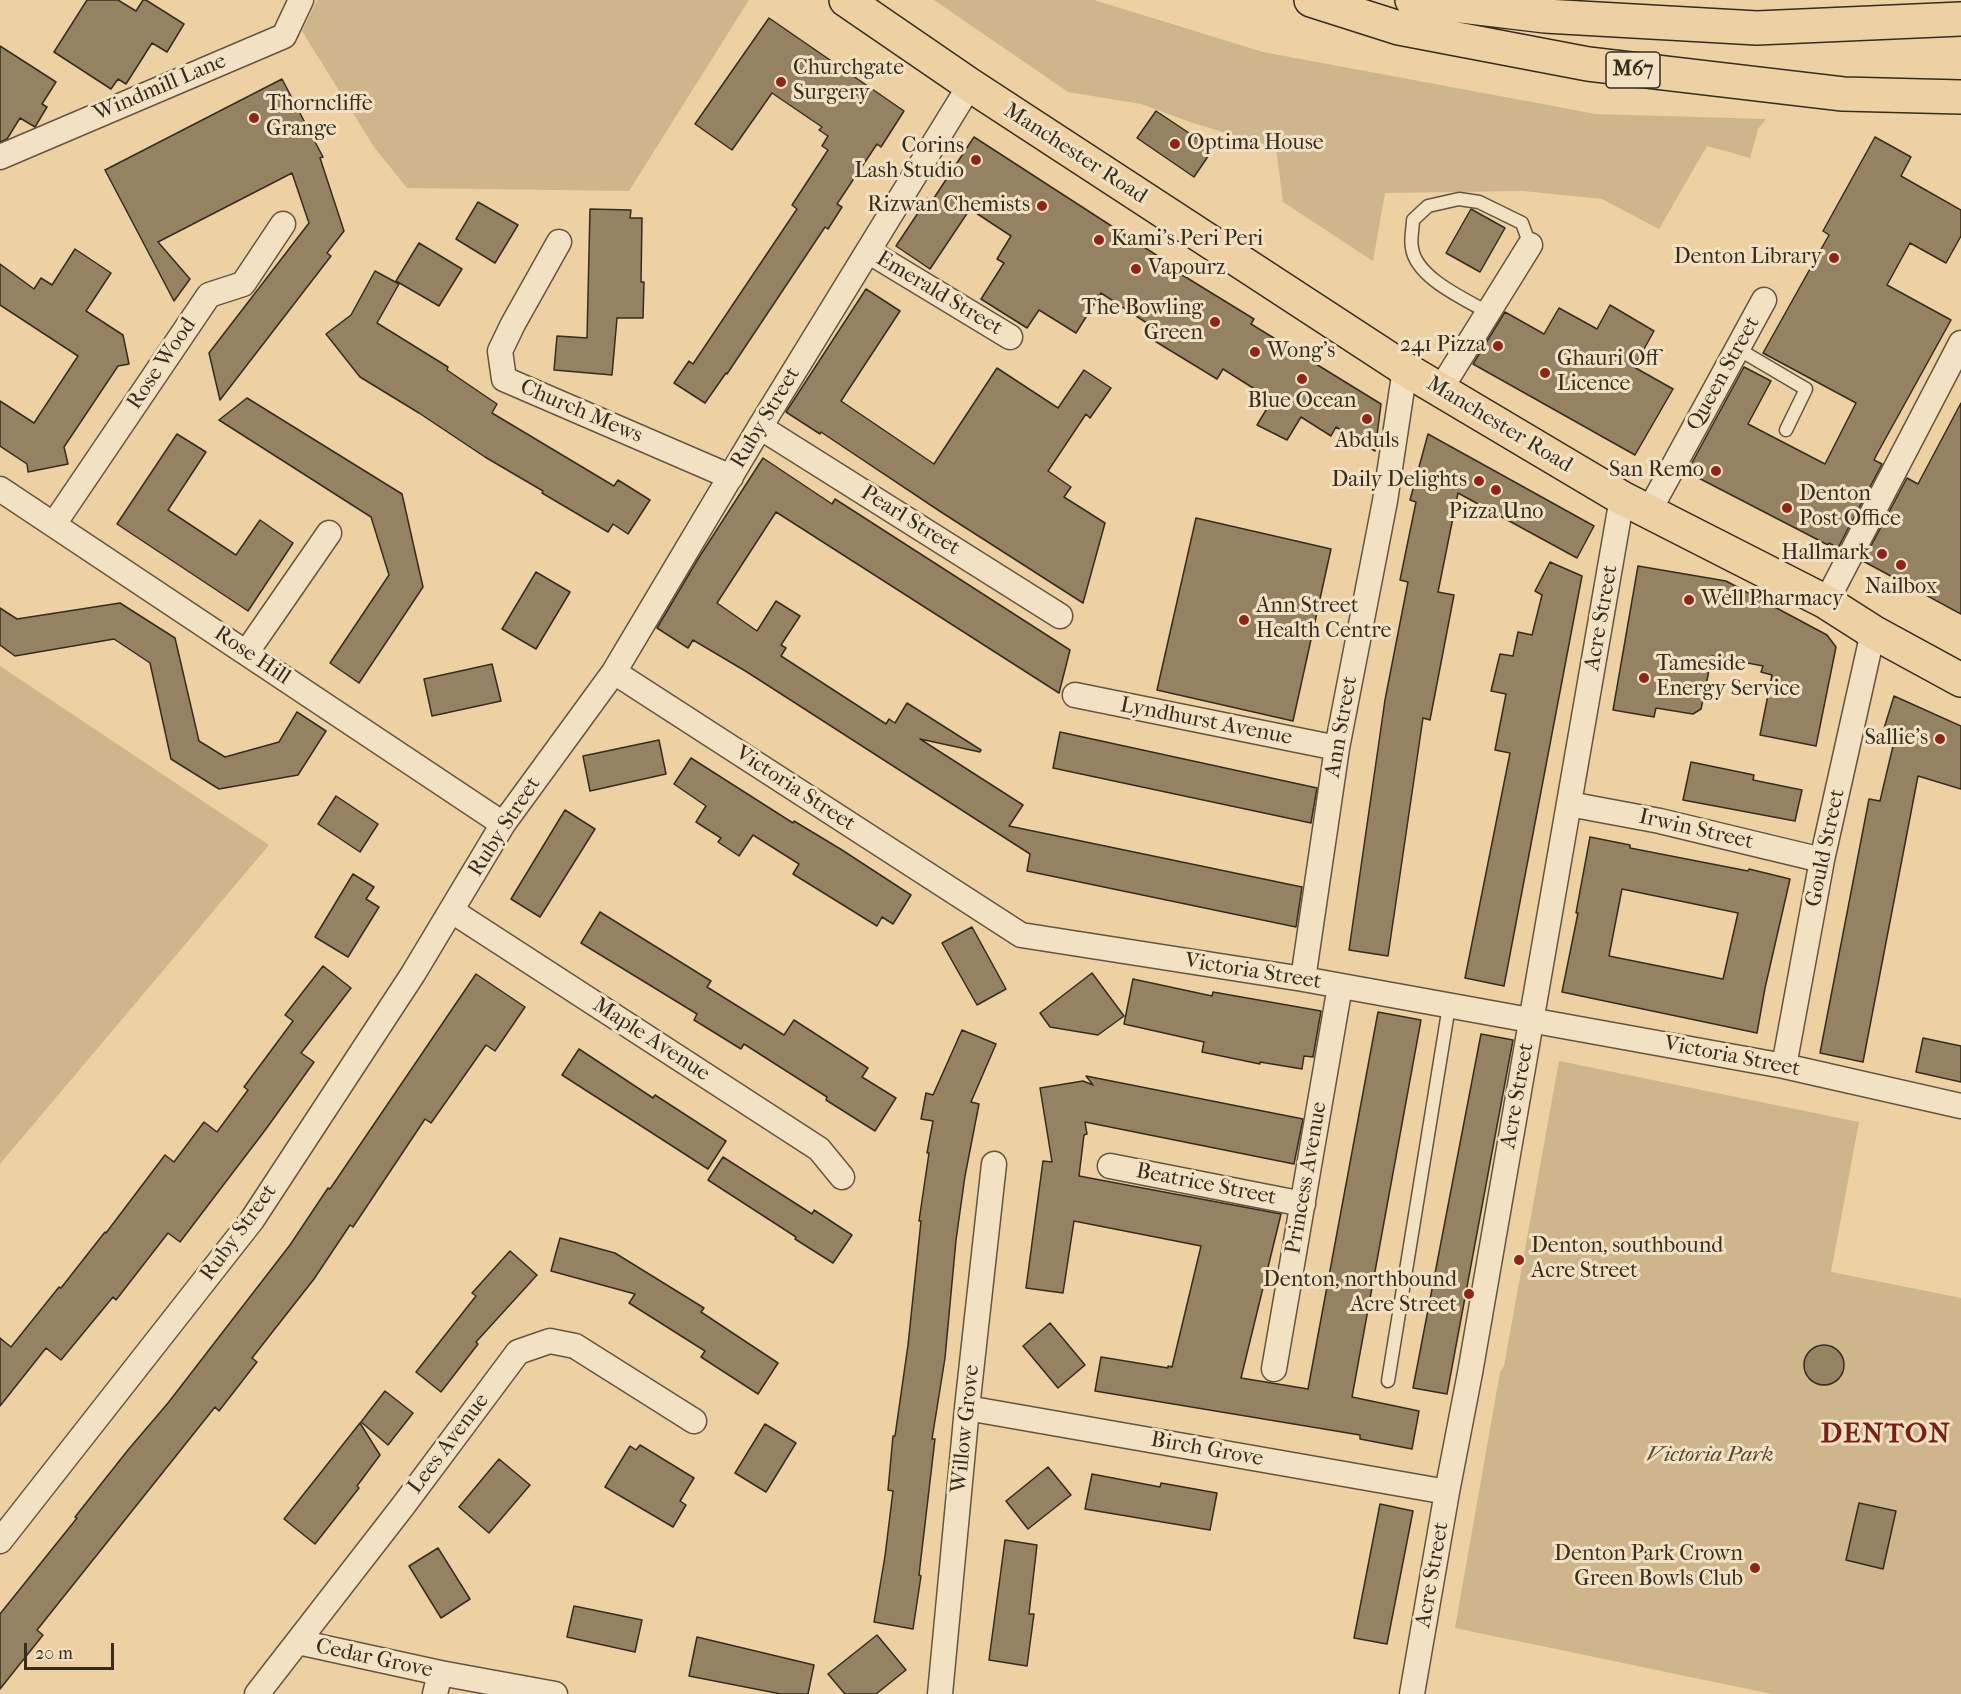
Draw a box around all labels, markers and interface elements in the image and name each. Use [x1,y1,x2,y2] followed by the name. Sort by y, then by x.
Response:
[90,48,230,128] street label: Windmill Lane
[1606,52,1660,88] road number: M67
[793,56,904,107] place label: Churchgate Surgery
[774,75,788,89] marker: Churchgate Surgery
[266,92,373,144] place label: Thorncliffe Grange
[998,98,1152,210] street label: Manchester Road
[247,111,261,125] marker: Thorncliffe Grange
[1187,131,1324,157] place label: Optima House
[854,134,964,186] place label: Corins Lash Studio
[1168,137,1182,151] marker: Optima House
[969,153,983,167] marker: Corins Lash Studio
[867,193,1030,219] place label: Rizwan Chemists
[1035,199,1049,213] marker: Rizwan Chemists
[1111,227,1263,253] place label: Kami's Peri Peri
[1092,233,1106,247] marker: Kami's Peri Peri
[1674,245,1822,271] place label: Denton Library
[871,246,1007,342] street label: Emerald Street
[1827,251,1841,265] marker: Denton Library
[1148,256,1226,282] place label: Vapourz
[1129,262,1143,276] marker: Vapourz
[1082,296,1203,348] place label: The Bowling Green
[1682,312,1766,436] street label: Queen Street
[122,313,202,415] street label: Rose Wood
[1208,315,1222,329] marker: The Bowling Green
[1400,333,1486,359] place label: 241 Pizza
[1267,339,1335,365] place label: Wong's
[1491,339,1505,353] marker: 241 Pizza
[1248,345,1262,359] marker: Wong's
[1557,347,1658,398] place label: Ghauri Off Licence
[725,363,807,473] street label: Ruby Street
[1538,366,1552,380] marker: Ghauri Off Licence
[1421,371,1577,479] street label: Manchester Road
[1295,372,1309,386] marker: Blue Ocean
[516,374,646,450] street label: Church Mews
[1247,389,1357,415] place label: Blue Ocean
[1360,412,1374,426] marker: Abduls
[1335,429,1399,455] place label: Abduls
[1609,458,1704,484] place label: San Remo
[1709,464,1723,478] marker: San Remo
[1332,468,1467,494] place label: Daily Delights
[1472,474,1486,488] marker: Daily Delights
[856,480,964,562] street label: Pearl Street
[1799,482,1901,534] place label: Denton Post Office
[1489,483,1503,497] marker: Pizza Uno
[1448,500,1544,526] place label: Pizza Uno
[1780,501,1794,515] marker: Denton Post Office
[1781,541,1870,567] place label: Hallmark
[1875,547,1889,561] marker: Hallmark
[1894,558,1908,572] marker: Nailbox
[1580,563,1624,673] street label: Acre Street
[1865,575,1937,601] place label: Nailbox
[1701,587,1844,613] place label: Well Pharmacy
[1682,593,1696,607] marker: Well Pharmacy
[1256,594,1391,646] place label: Ann Street Health Centre
[1237,613,1251,627] marker: Ann Street Health Centre
[209,621,295,691] street label: Rose Hill
[1656,652,1800,704] place label: Tameside Energy Service
[1637,671,1651,685] marker: Tameside Energy Service
[1320,674,1364,780] street label: Ann Street
[1118,692,1294,752] street label: Lyndhurst Avenue
[1864,726,1928,752] place label: Sallie's
[1933,732,1947,746] marker: Sallie's
[730,740,860,838] street label: Victoria Street
[463,772,547,882] street label: Ruby Street
[1801,787,1851,909] street label: Gould Street
[1636,804,1756,856] street label: Irwin Street
[1183,948,1323,996] street label: Victoria Street
[587,992,715,1088] street label: Maple Avenue
[1662,1031,1802,1083] street label: Victoria Street
[1496,1041,1540,1151] street label: Acre Street
[1281,1100,1333,1256] street label: Princess Avenue
[1134,1158,1278,1212] street label: Beatrice Street
[195,1179,283,1287] street label: Ruby Street
[1531,1234,1723,1286] place label: Denton, southbound Acre Street
[1512,1253,1526,1267] marker: Denton, southbound Acre Street
[1263,1268,1457,1320] place label: Denton, northbound Acre Street
[1462,1287,1476,1301] marker: Denton, northbound Acre Street
[946,1364,986,1494] street label: Willow Grove
[403,1389,495,1499] street label: Lees Avenue
[1821,1418,1951,1452] district label: DENTON
[1149,1427,1265,1473] street label: Birch Grove
[1646,1443,1774,1469] park label: Victoria Park
[1411,1520,1455,1630] street label: Acre Street
[1554,1542,1743,1594] place label: Denton Park Crown Green Bowls Club
[1748,1561,1762,1575] marker: Denton Park Crown Green Bowls Club
[27,1631,117,1669] scale bar
[313,1634,435,1684] street label: Cedar Grove
[35,1643,73,1664] text: 20 m

